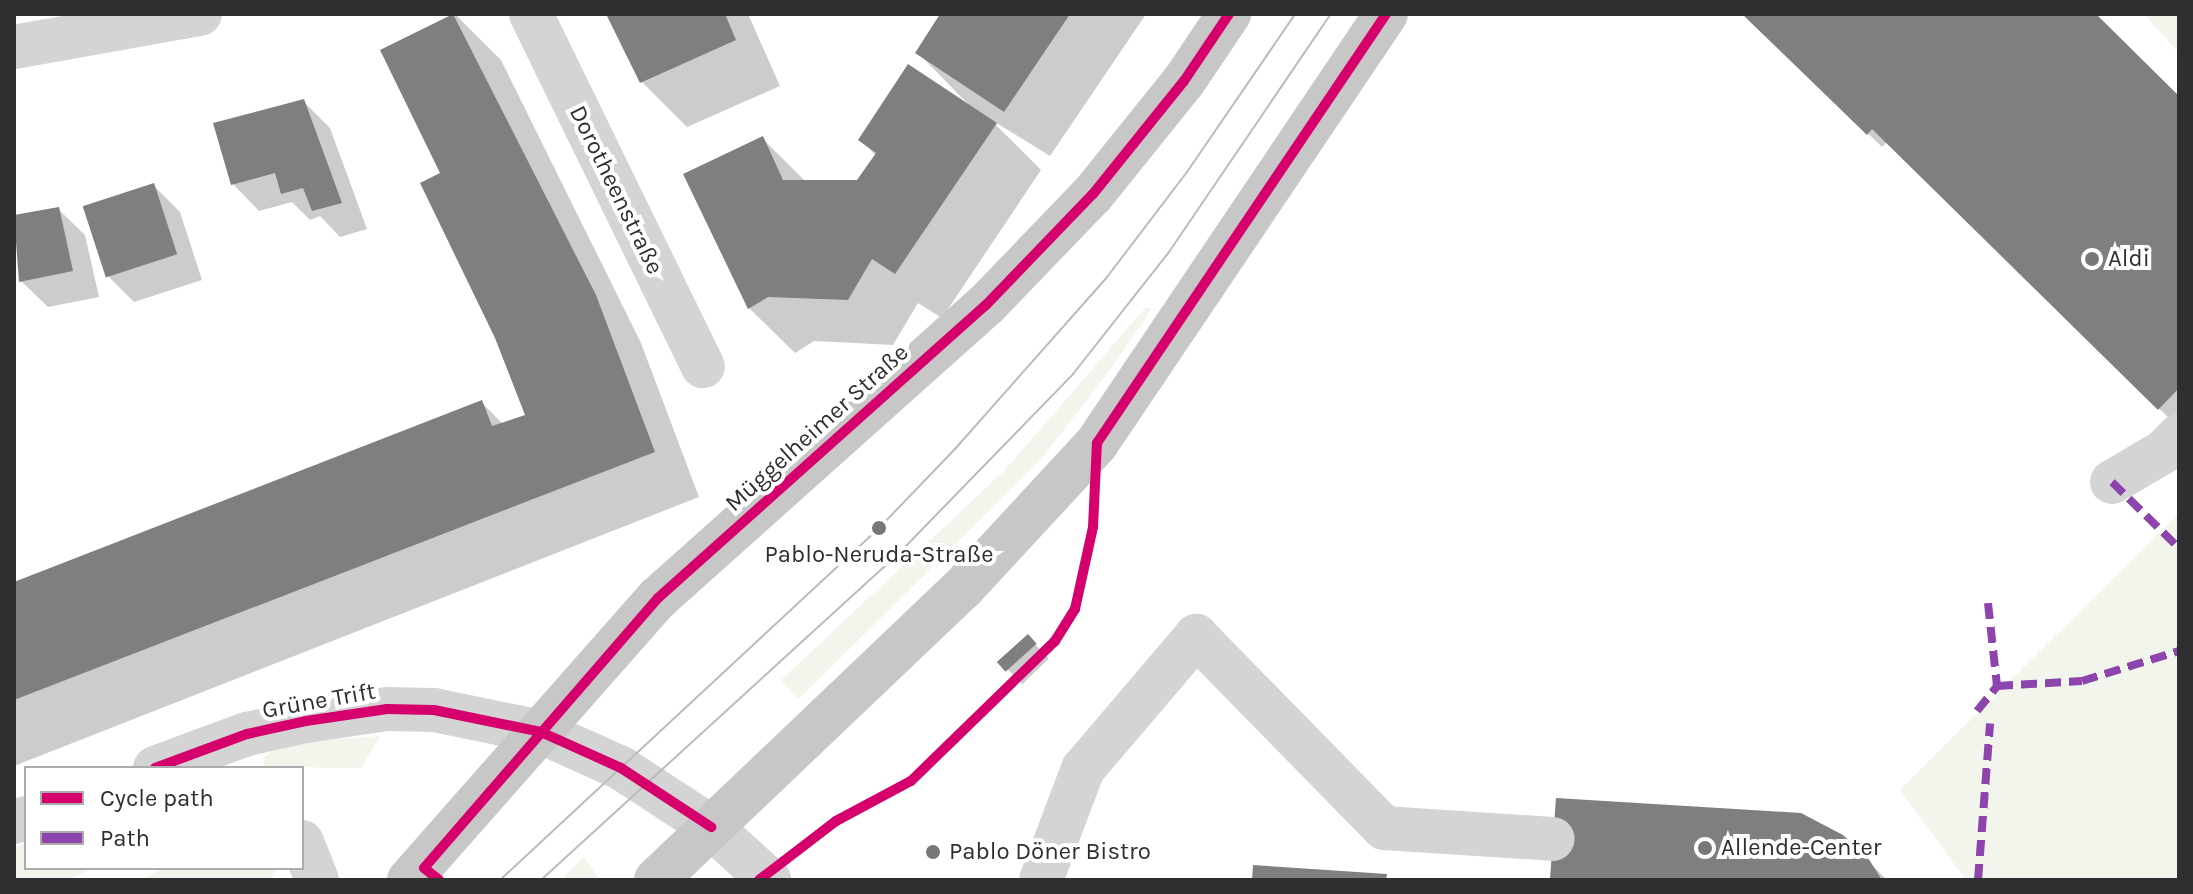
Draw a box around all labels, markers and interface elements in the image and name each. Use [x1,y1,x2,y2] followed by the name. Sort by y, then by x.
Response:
[563,101,669,279] street label: Dorotheenstraße
[2108,245,2150,273] place label: Aldi
[2083,250,2101,268] marker: Aldi
[719,338,915,518] street label: Müggelheimer Straße
[870,519,888,537] marker: Pablo-Neruda-Straße
[764,541,994,569] place label: Pablo-Neruda-Straße
[260,677,378,725] street label: Grüne Trift
[24,766,304,870] legend
[100,784,214,812] text: Cycle path
[100,824,150,852] text: Path
[1721,834,1881,862] place label: Allende-Center
[949,838,1151,866] place label: Pablo Döner Bistro
[1696,839,1714,857] marker: Allende-Center
[924,843,942,861] marker: Pablo Döner Bistro

